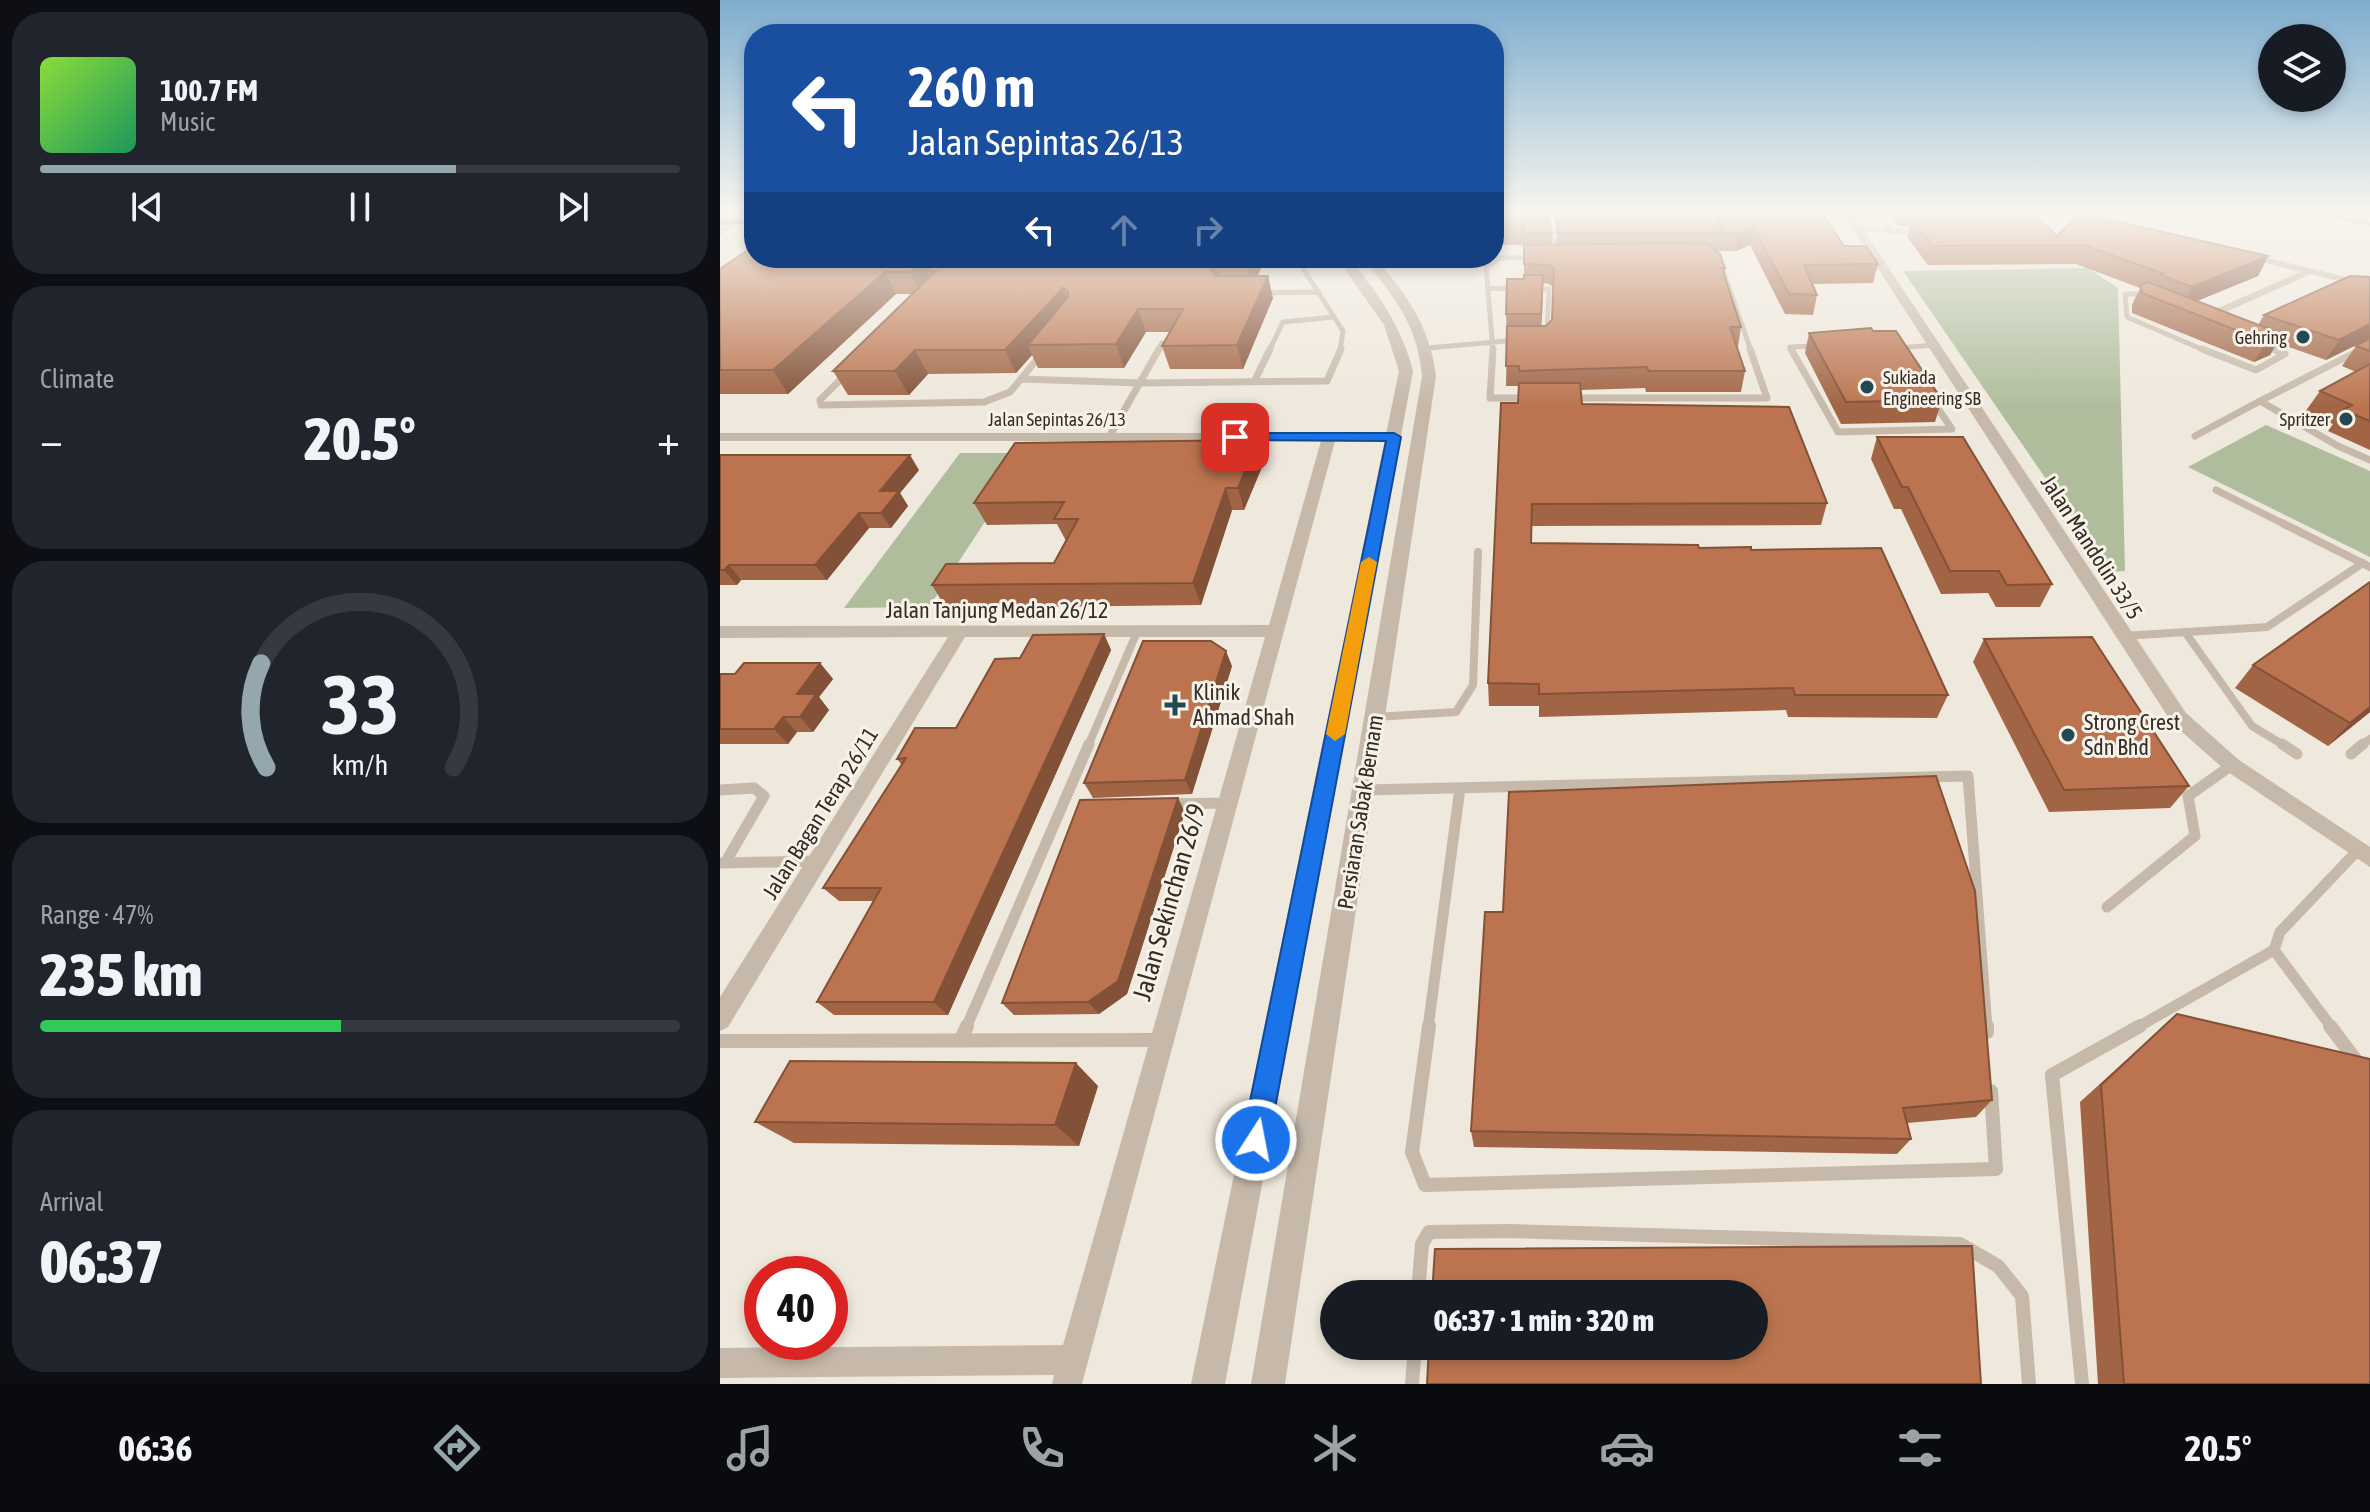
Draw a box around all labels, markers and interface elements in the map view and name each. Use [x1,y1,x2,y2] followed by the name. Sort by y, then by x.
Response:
[2258,24,2346,112] map controls
[2258,24,2346,112] button: layers
[908,55,1035,119] text: 260 m
[776,56,880,160] icon: left
[160,73,258,107] text: 100.7 FM
[160,107,215,137] text: Music
[908,121,1184,163] text: Jalan Sepintas 26/13
[125,185,169,229] icon: previous
[338,185,382,229] icon: pause
[551,185,595,229] icon: next
[1018,208,1062,252] icon: left
[1102,208,1146,252] icon: ahead
[1186,208,1230,252] icon: right
[2235,327,2287,348] place label: Gehring
[2294,328,2312,346] marker: Gehring
[40,364,114,394] text: Climate
[1883,367,1981,409] place label: Sukiada Engineering SB
[1858,378,1876,396] marker: Sukiada Engineering SB
[1201,403,1269,471] pin
[304,404,416,473] text: 20.5°
[988,409,1126,430] street label: Jalan Sepintas 26/13
[2279,409,2331,430] place label: Spritzer
[2337,410,2355,428] marker: Spritzer
[40,414,63,464] text: −
[657,414,680,464] text: +
[1213,415,1257,459] icon: arrive
[2036,470,2148,624] street label: Jalan Mandolin 33/5
[886,597,1108,623] street label: Jalan Tanjung Medan 26/12
[321,656,399,752] text: 33
[1193,679,1295,730] place label: Klinik Ahmad Shah
[1164,694,1186,716] marker: Klinik Ahmad Shah
[2084,709,2180,760] place label: Strong Crest Sdn Bhd
[1332,713,1388,911] street label: Persiaran Sabak Bernam
[757,722,883,904] street label: Jalan Bagan Terap 26/11
[2059,726,2077,744] marker: Strong Crest Sdn Bhd
[332,748,388,781] text: km/h
[1127,800,1211,1004] street label: Jalan Sekinchan 26/9
[40,900,153,930] text: Range · 47%
[40,940,202,1009] text: 235 km
[1214,1098,1298,1182] position arrow
[40,1187,104,1217] text: Arrival
[40,1227,163,1296] text: 06:37
[744,1256,848,1360] speed limit sign: 40
[1434,1303,1654,1337] text: 06:37 · 1 min · 320 m
[429,1420,485,1476] icon: directions
[722,1420,778,1476] icon: music
[1014,1420,1070,1476] icon: phone
[1307,1420,1363,1476] icon: climate
[1599,1420,1655,1476] icon: car
[1892,1420,1948,1476] icon: filters
[118,1427,192,1469] text: 06:36
[2185,1427,2252,1469] text: 20.5°

